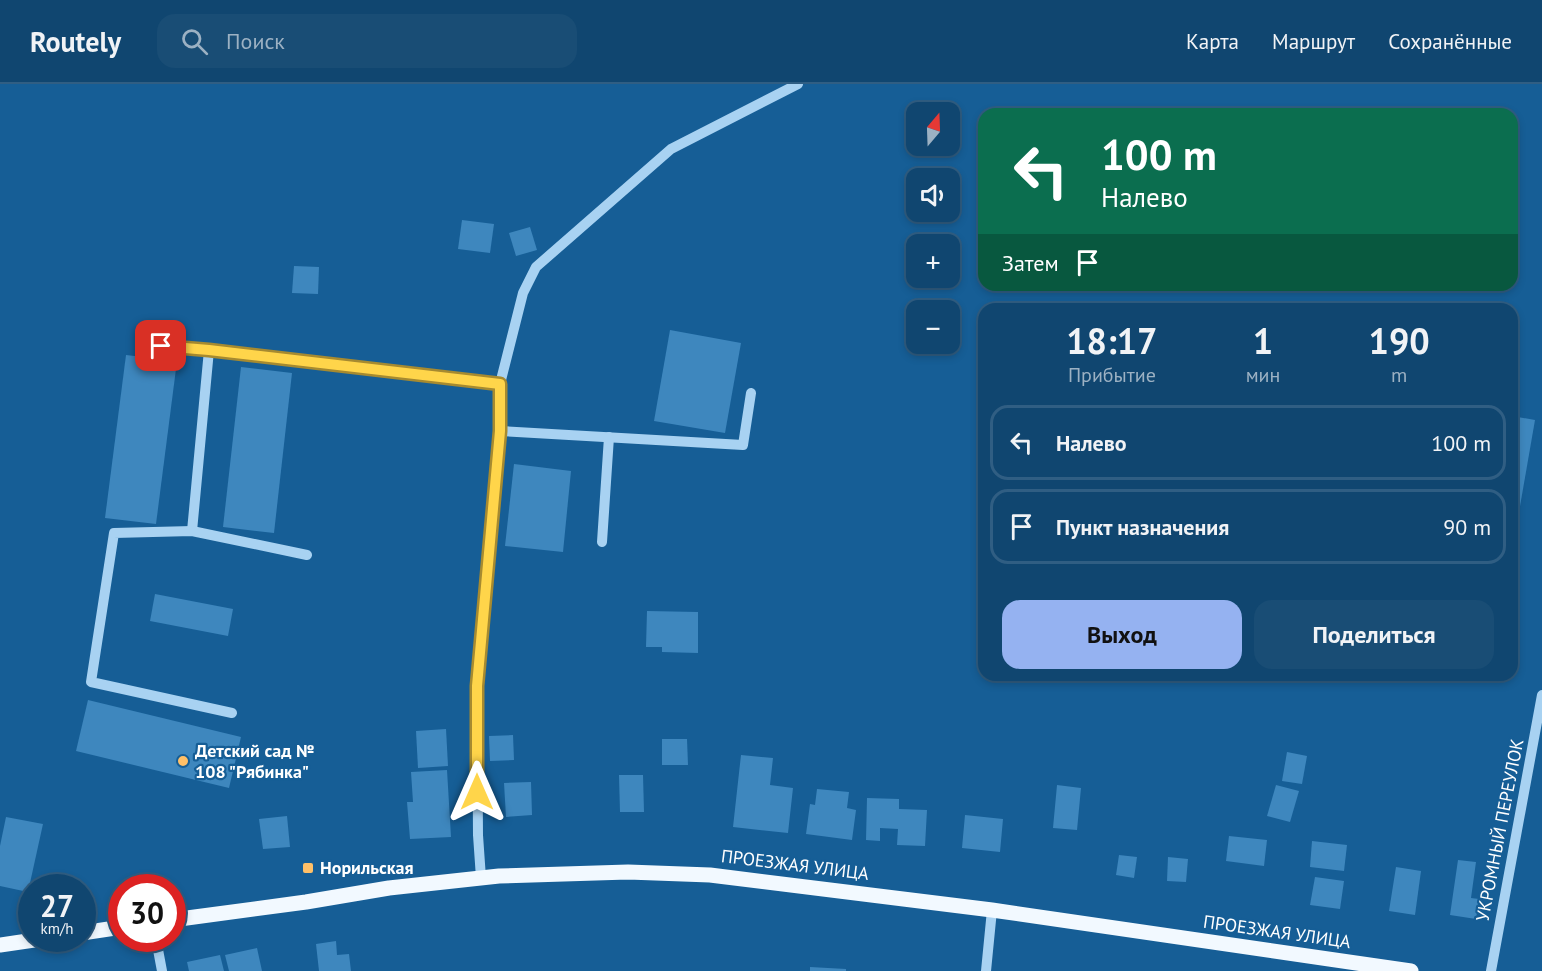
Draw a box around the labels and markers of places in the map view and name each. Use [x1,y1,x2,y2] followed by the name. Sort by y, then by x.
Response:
[135,320,186,371] pin
[195,739,314,783] place label: Детский сад № 108 "Рябинка"
[176,754,190,768] marker: Детский сад № 108 "Рябинка"
[320,856,414,879] place label: Норильская
[301,861,315,875] marker: Норильская

